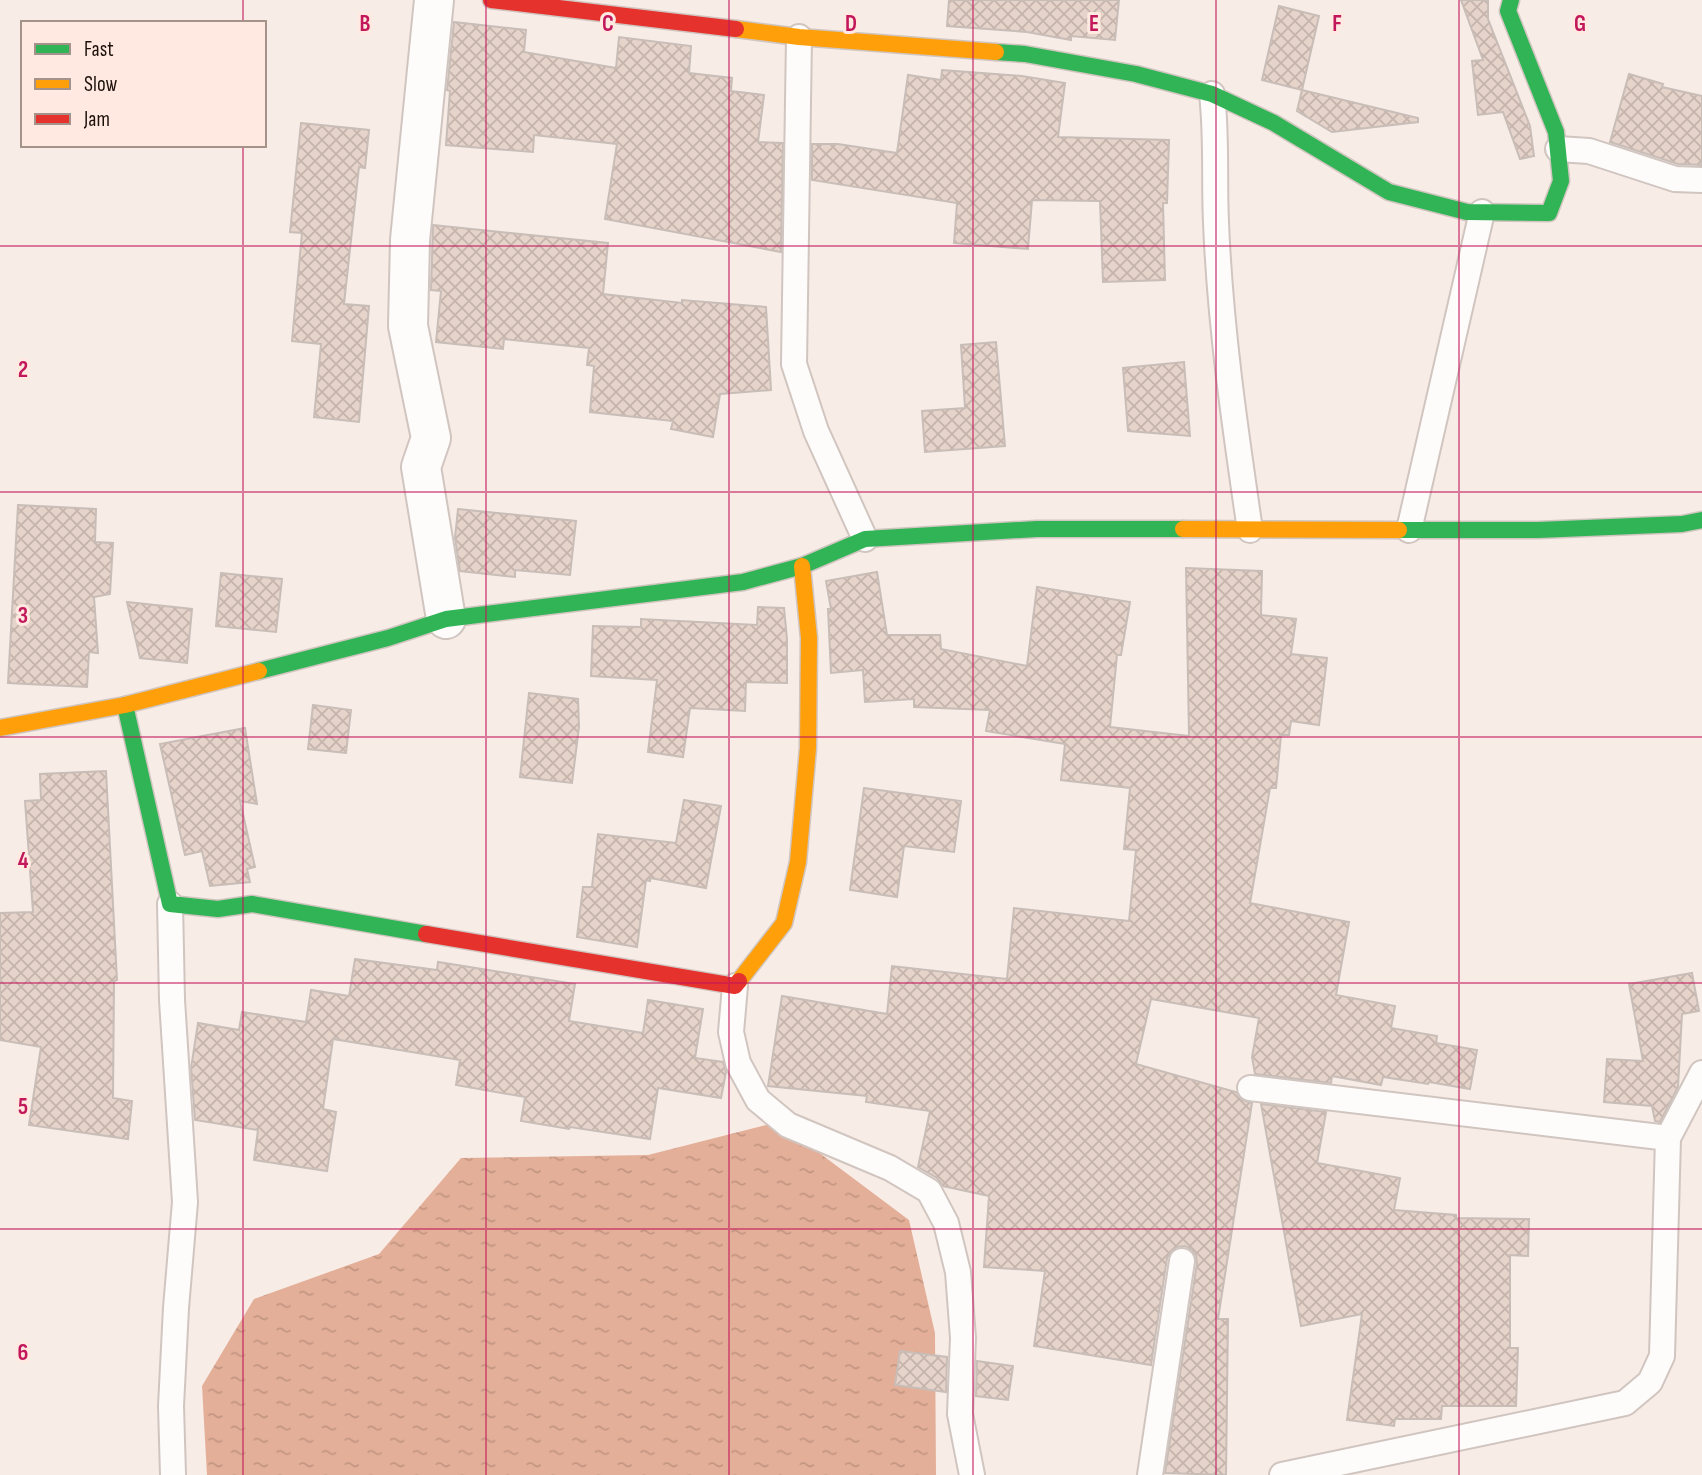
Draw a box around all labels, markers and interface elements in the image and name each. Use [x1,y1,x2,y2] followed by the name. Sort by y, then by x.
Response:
[360,10,371,38] text: B
[602,10,614,38] text: C
[845,10,857,38] text: D
[1089,10,1099,38] text: E
[1332,10,1342,38] text: F
[1574,10,1586,38] text: G
[21,21,266,147] legend
[84,37,114,62] text: Fast
[84,72,118,97] text: Slow
[83,107,110,132] text: Jam
[18,356,28,384] text: 2
[18,602,28,630] text: 3
[18,847,29,875] text: 4
[18,1093,28,1121] text: 5
[18,1339,28,1367] text: 6

